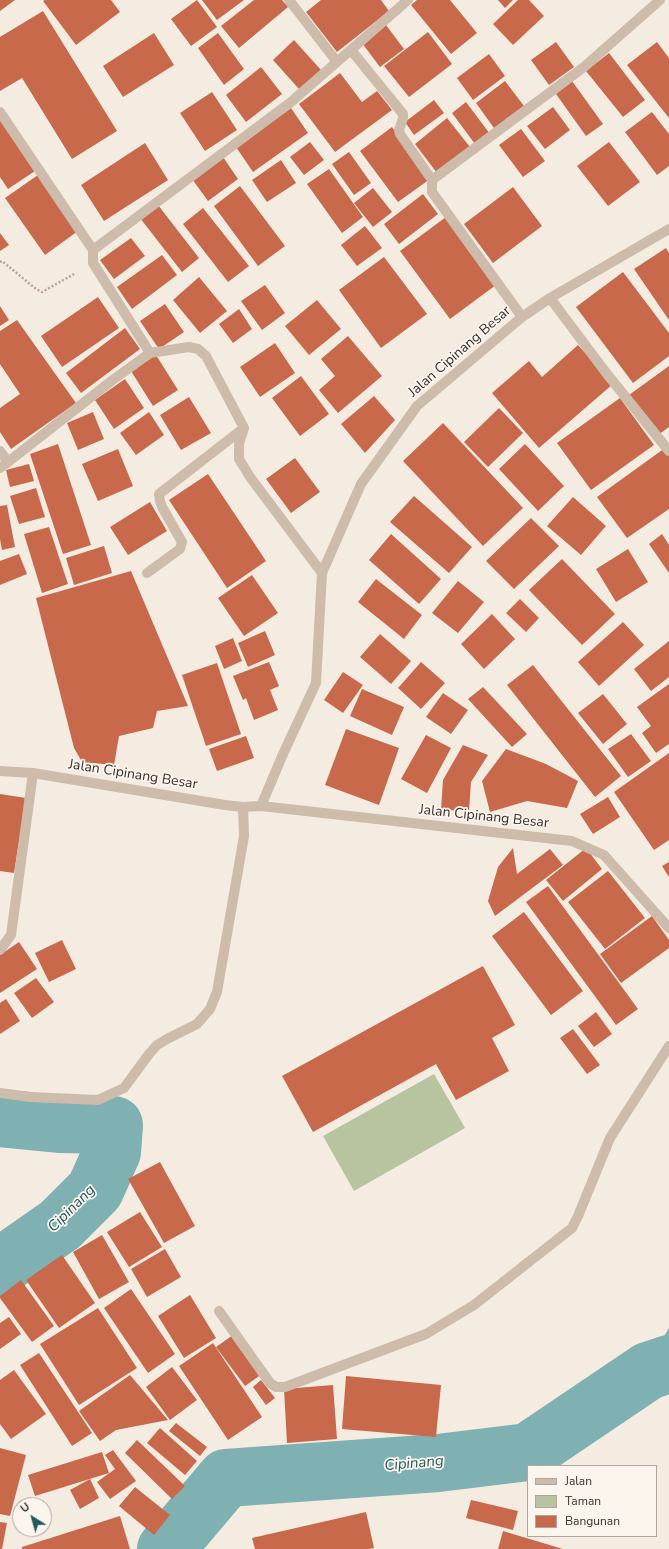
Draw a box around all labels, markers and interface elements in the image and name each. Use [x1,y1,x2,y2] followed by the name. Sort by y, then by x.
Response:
[405,303,515,401] street label: Jalan Cipinang Besar
[67,757,199,793] street label: Jalan Cipinang Besar
[418,802,550,832] street label: Jalan Cipinang Besar
[45,1182,99,1236] water label: Cipinang
[384,1452,444,1476] water label: Cipinang
[527,1465,657,1537] legend
[565,1473,592,1489] text: Jalan
[565,1493,601,1509] text: Taman
[12,1497,52,1537] north arrow
[17,1499,33,1516] text: U
[565,1513,620,1529] text: Bangunan

